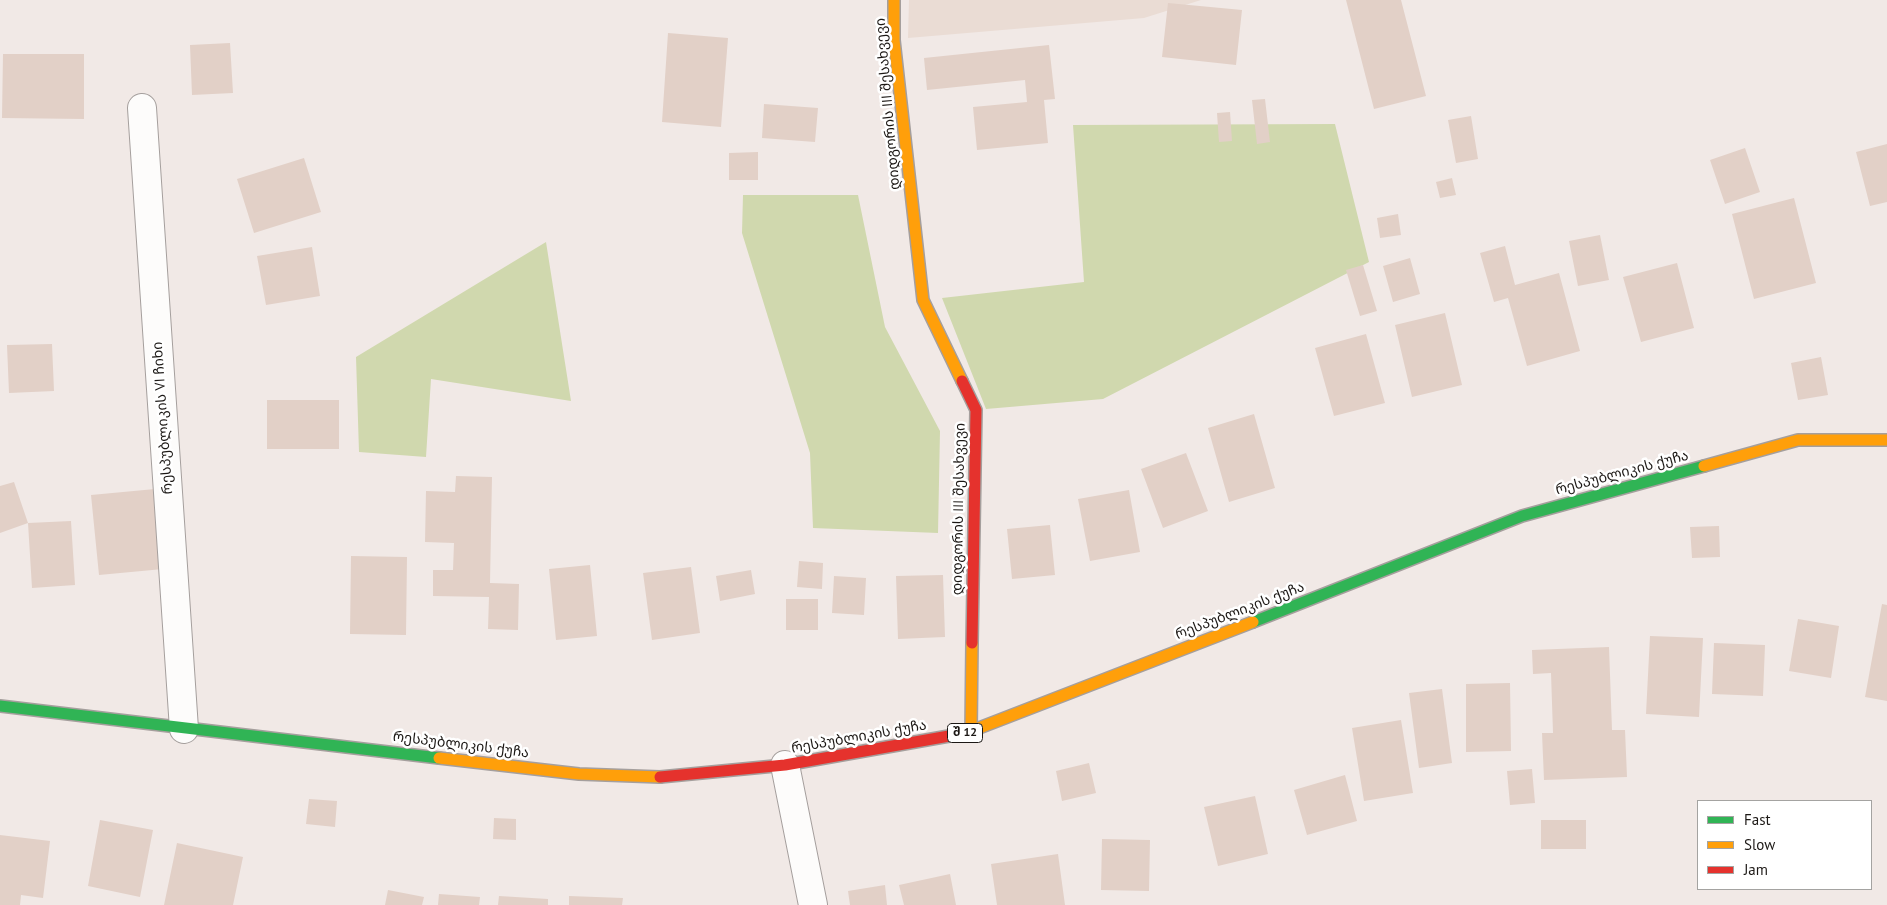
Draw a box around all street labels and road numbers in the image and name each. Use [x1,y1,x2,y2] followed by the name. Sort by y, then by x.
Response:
[872,17,904,191] street label: დიდგორის III შესახვევი
[149,341,177,495] street label: რესპუბლიკის VI ჩიხი
[949,423,969,595] street label: დიდგორის III შესახვევი
[1554,447,1690,499] street label: რესპუბლიკის ქუჩა
[1173,579,1307,643] street label: რესპუბლიკის ქუჩა
[790,717,928,757] street label: რესპუბლიკის ქუჩა
[948,724,982,742] road number: შ 12
[392,728,530,762] street label: რესპუბლიკის ქუჩა

